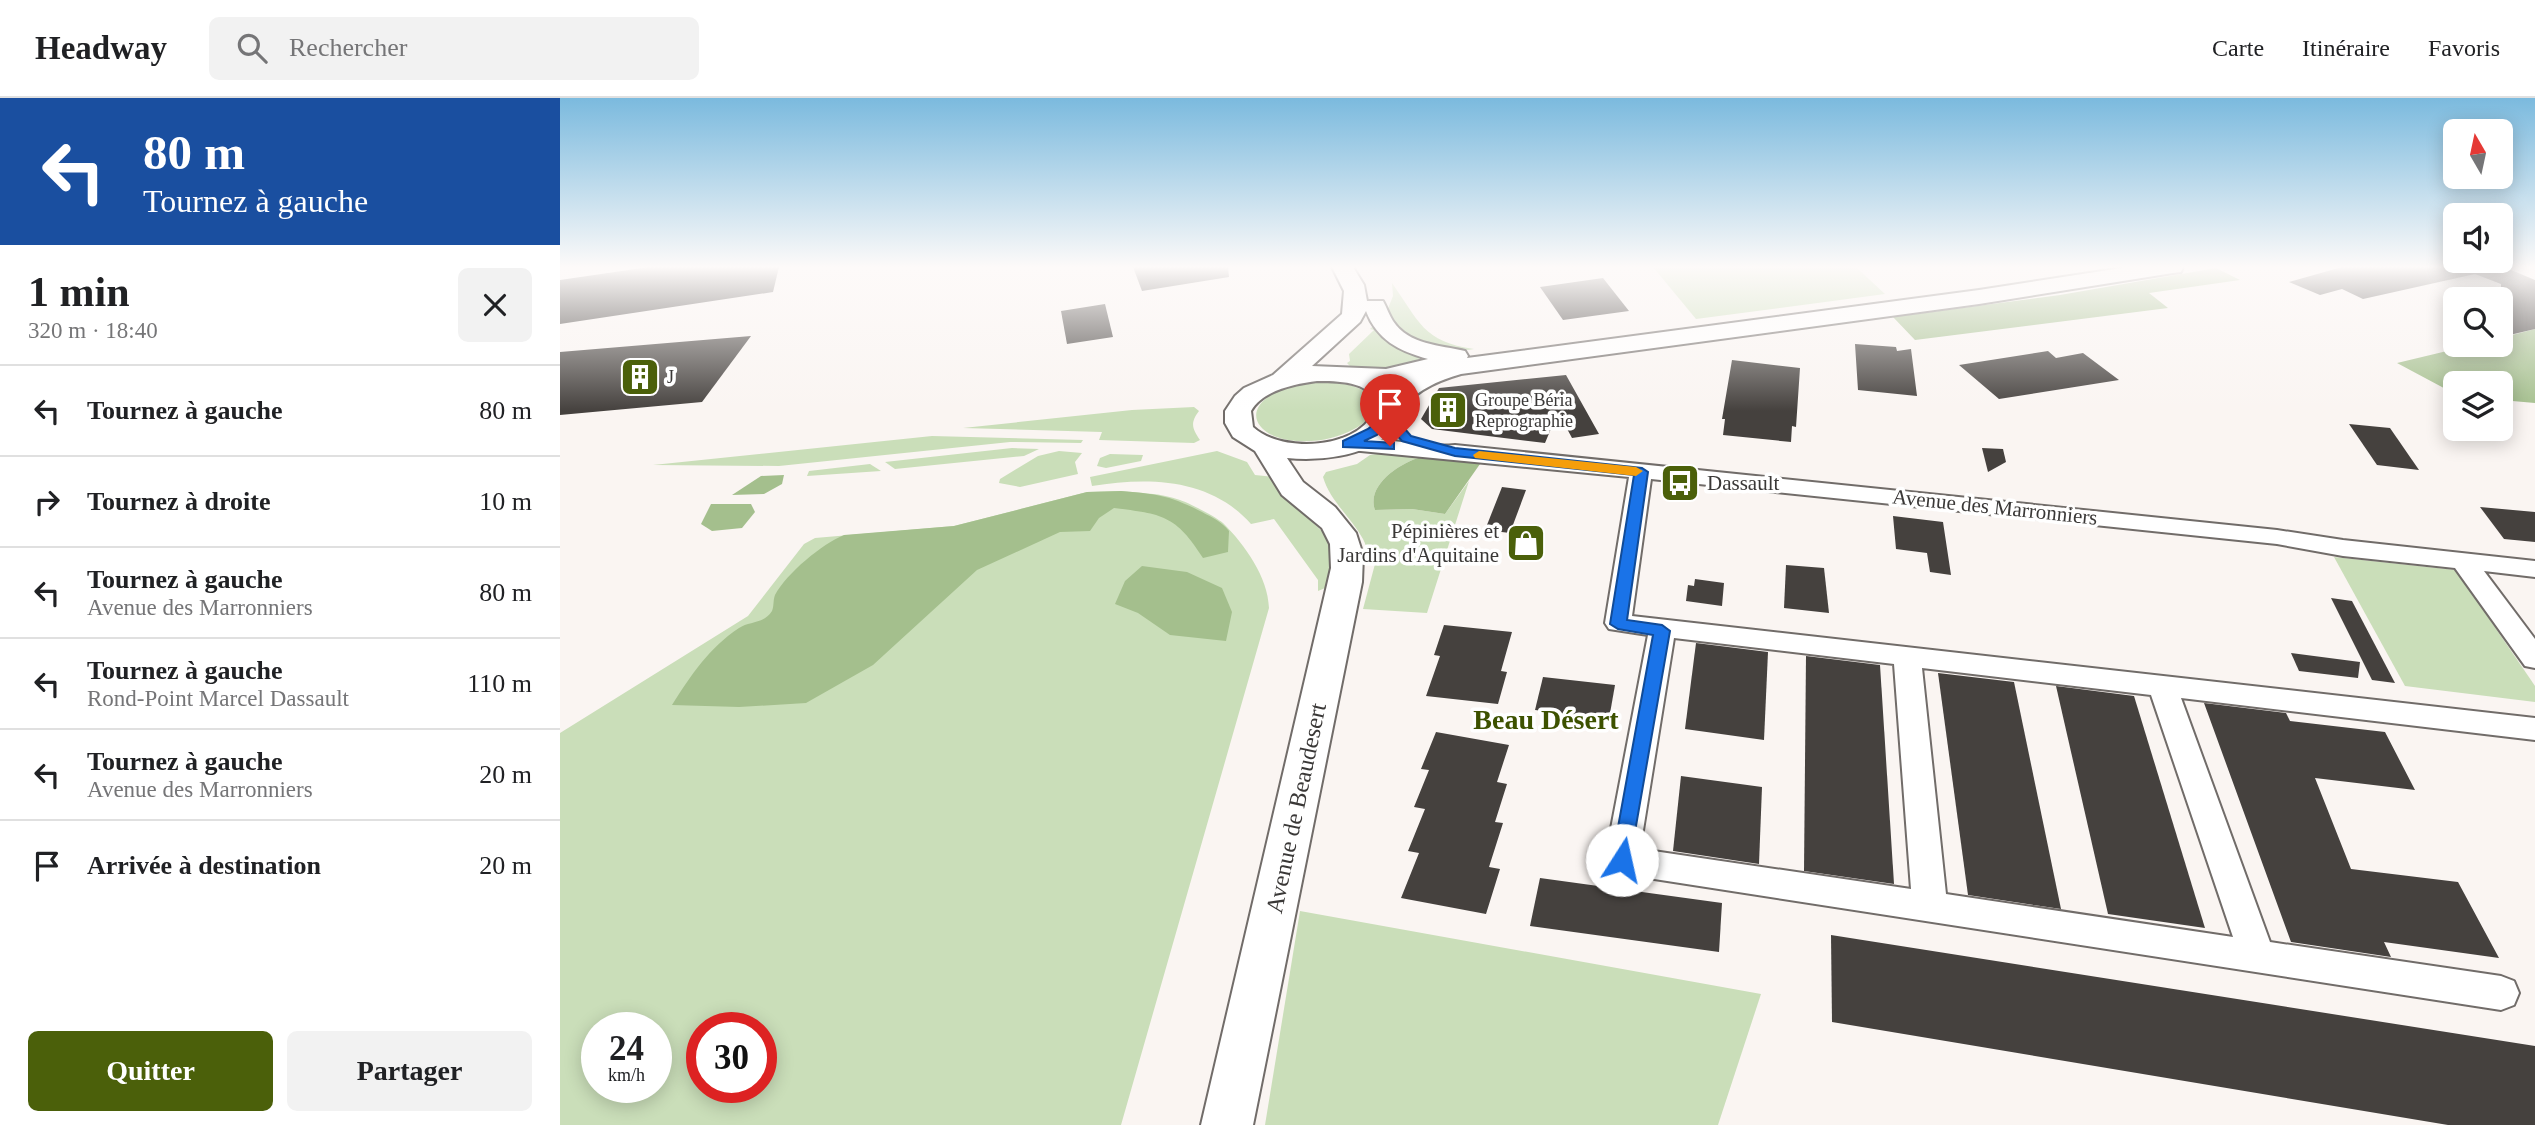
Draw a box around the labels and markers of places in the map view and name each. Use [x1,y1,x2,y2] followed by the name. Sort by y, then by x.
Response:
[619,356,661,398] building icon: J
[667,367,674,387] place label: J
[1360,374,1420,446] pin
[1427,389,1469,431] building icon: Groupe Béria Reprographie
[1475,390,1573,431] place label: Groupe Béria Reprographie
[1659,462,1701,504] bus stop icon: Dassault
[1707,471,1779,495] place label: Dassault
[1337,519,1499,567] place label: Pépinières et Jardins d'Aquitaine
[1505,522,1547,564] shop icon: Pépinières et Jardins d'Aquitaine

